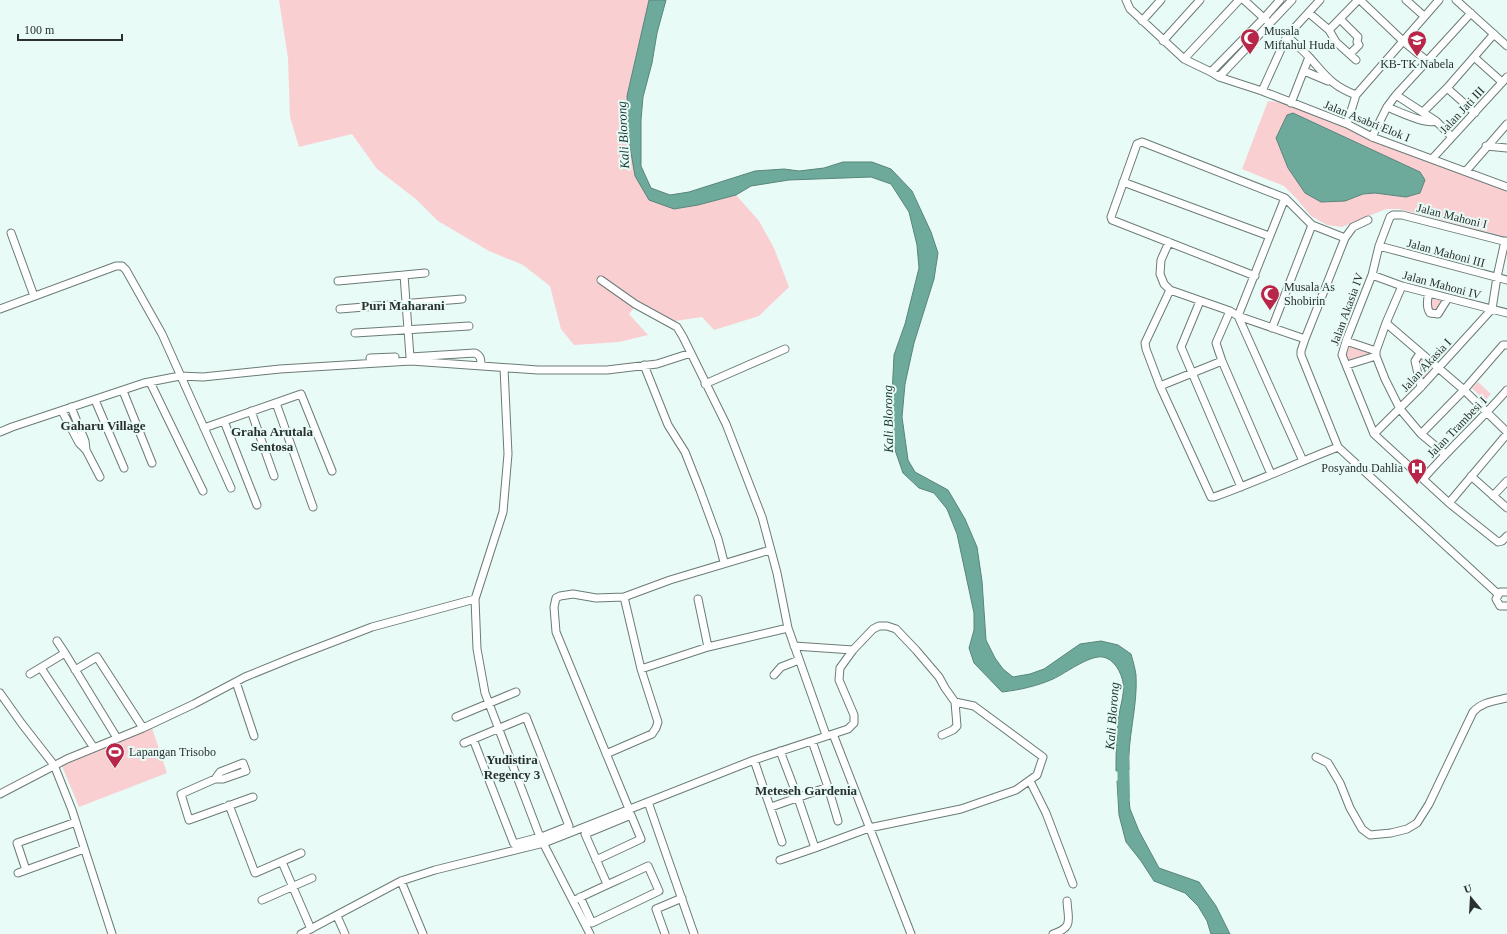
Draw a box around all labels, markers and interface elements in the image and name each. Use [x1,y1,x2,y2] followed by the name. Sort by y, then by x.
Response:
[18,16,122,42] scale bar
[24,23,55,37] text: 100 m
[1264,24,1336,52] place label: Musala Miftahul Huda
[1239,27,1261,55] mosque icon: Musala Miftahul Huda
[1406,29,1428,57] school or university icon: KB-TK Nabela
[1380,57,1454,71] place label: KB-TK Nabela
[1437,84,1487,136] street label: Jalan Jati III
[1322,97,1412,145] street label: Jalan Asabri Elok I
[614,100,632,170] water label: Kali Blorong
[1415,201,1489,231] street label: Jalan Mahoni I
[1406,236,1486,270] street label: Jalan Mahoni III
[1401,268,1483,302] street label: Jalan Mahoni IV
[1327,271,1367,347] street label: Jalan Akasia IV
[1284,280,1335,308] place label: Musala As Shobirin
[1259,283,1281,311] mosque icon: Musala As Shobirin
[361,298,445,313] district label: Puri Maharani
[1398,336,1454,394] street label: Jalan Akasia I
[880,384,896,454] water label: Kali Blorong
[1424,394,1490,460] street label: Jalan Trambesi I
[61,418,146,433] district label: Gaharu Village
[231,424,313,454] district label: Graha Arutala Sentosa
[1406,457,1428,485] hospital icon: Posyandu Dahlia
[1321,461,1404,475] place label: Posyandu Dahlia
[1102,681,1122,751] water label: Kali Blorong
[104,741,126,769] sports icon: Lapangan Trisobo
[129,745,216,759] place label: Lapangan Trisobo
[484,752,541,782] district label: Yudistira Regency 3
[755,783,858,798] district label: Meteseh Gardenia
[1451,878,1491,918] north arrow
[1462,882,1474,895] text: U

